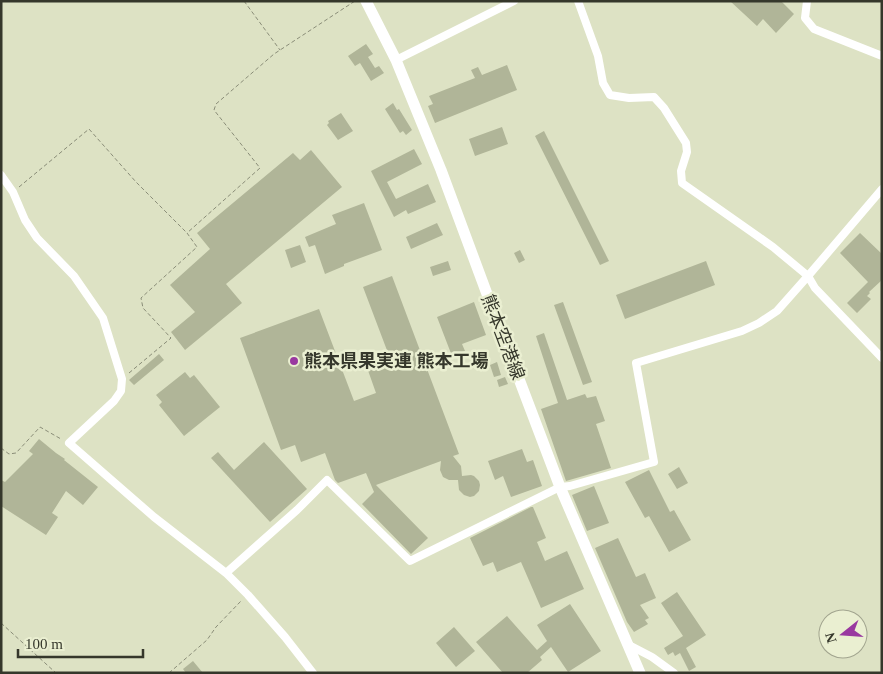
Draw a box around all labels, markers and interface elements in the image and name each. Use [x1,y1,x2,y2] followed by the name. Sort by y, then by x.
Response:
[478,291,528,383] street label: 熊本空港線
[304,351,489,371] place label: 熊本県果実連 熊本工場
[288,355,300,367] marker: 熊本県果実連 熊本工場
[818,609,868,659] north arrow
[18,626,142,658] scale bar
[822,631,840,645] text: N
[25,636,63,652] text: 100 m

